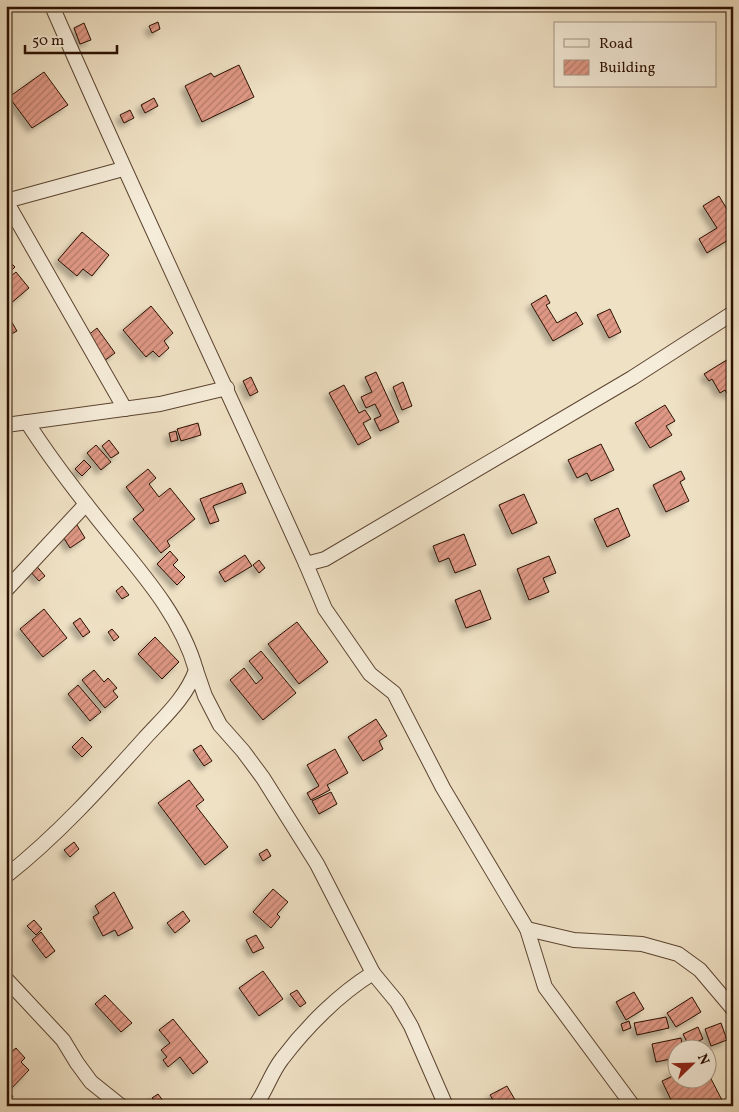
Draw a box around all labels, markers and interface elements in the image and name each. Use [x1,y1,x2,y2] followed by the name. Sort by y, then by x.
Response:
[25,22,118,54] scale bar
[554,22,716,88] legend
[32,31,64,52] text: 50 m
[599,34,633,55] text: Road
[599,58,656,79] text: Building
[666,1040,716,1090] north arrow
[692,1051,713,1068] text: N

